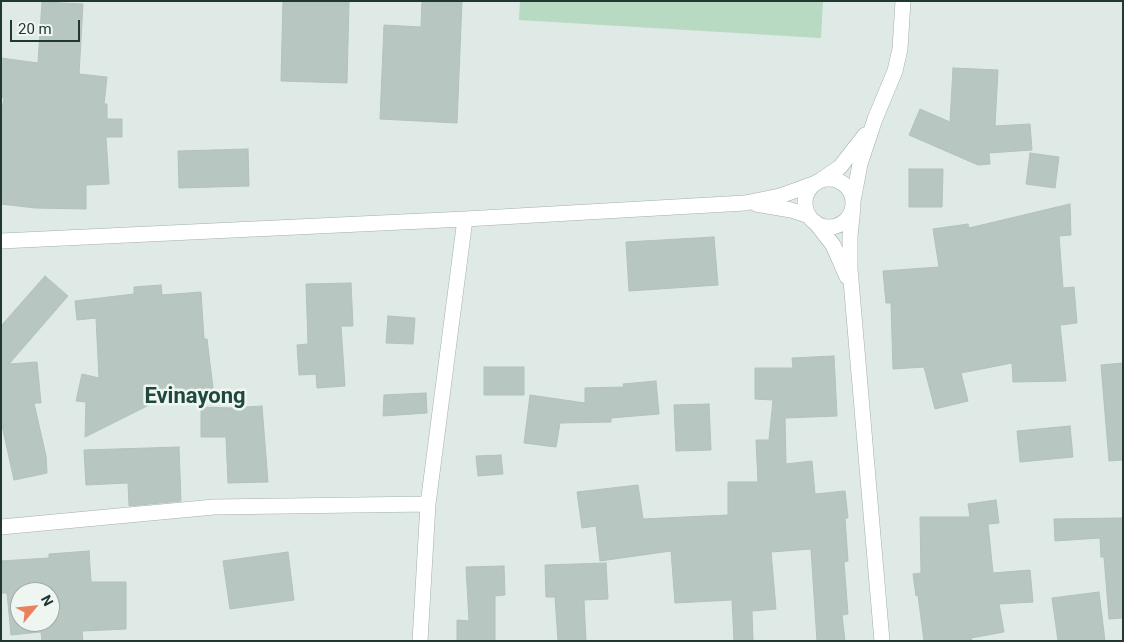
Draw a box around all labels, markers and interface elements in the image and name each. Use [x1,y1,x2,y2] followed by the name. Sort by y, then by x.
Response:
[12,10,82,42] scale bar
[18,20,52,38] text: 20 m
[144,384,246,410] district label: Evinayong
[10,582,60,632] north arrow
[38,592,57,609] text: N

